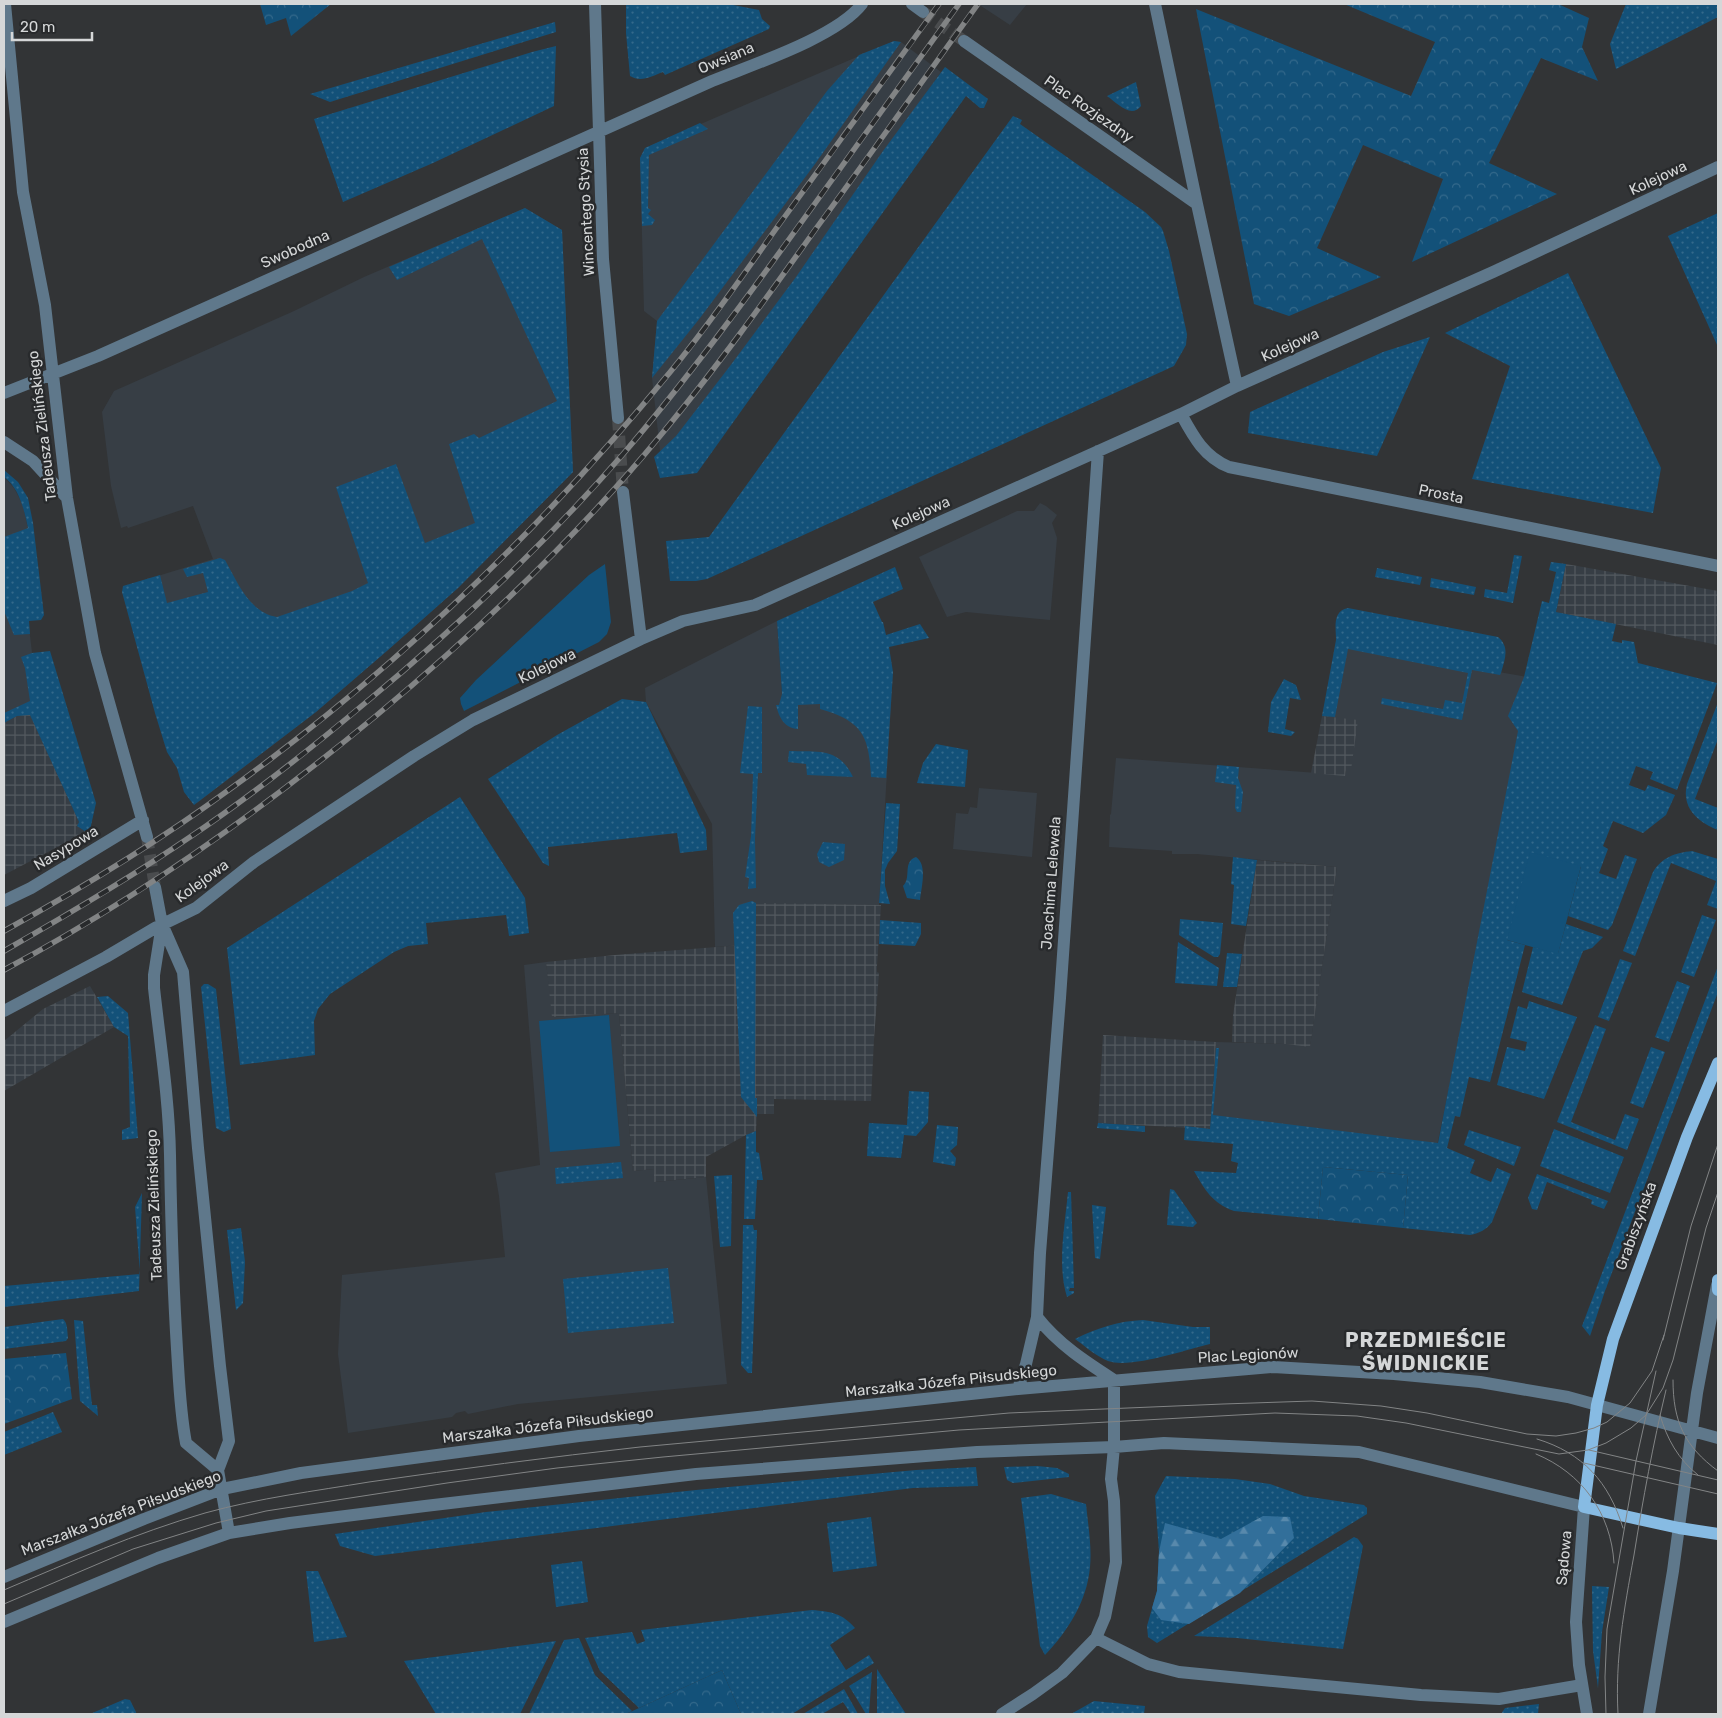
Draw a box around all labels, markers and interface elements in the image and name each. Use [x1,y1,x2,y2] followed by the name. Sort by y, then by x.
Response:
[12,10,92,42] scale bar
[20,18,55,36] text: 20 m
[695,38,757,78] street label: Owsiana
[1041,71,1137,147] street label: Plac Rozjezdny
[574,147,598,277] street label: Wincentego Stysia
[1626,157,1690,199] street label: Kolejowa
[258,226,332,272] street label: Swobodna
[1258,324,1322,366] street label: Kolejowa
[24,350,60,502] street label: Tadeusza Zielińskiego
[1417,480,1465,508] street label: Prosta
[889,492,953,534] street label: Kolejowa
[515,644,579,688] street label: Kolejowa
[1037,816,1065,950] street label: Joachima Lelewela
[31,822,101,874] street label: Nasypowa
[172,856,232,906] street label: Kolejowa
[142,1129,166,1281] street label: Tadeusza Zielińskiego
[1612,1179,1660,1273] street label: Grabiszyńska
[1345,1328,1507,1375] district label: PRZEDMIEŚCIE ŚWIDNICKIE
[1197,1343,1299,1367] street label: Plac Legionów
[844,1361,1058,1401] street label: Marszałka Józefa Piłsudskiego
[441,1403,655,1447] street label: Marszałka Józefa Piłsudskiego
[19,1466,223,1560] street label: Marszałka Józefa Piłsudskiego
[1553,1530,1575,1586] street label: Sądowa

